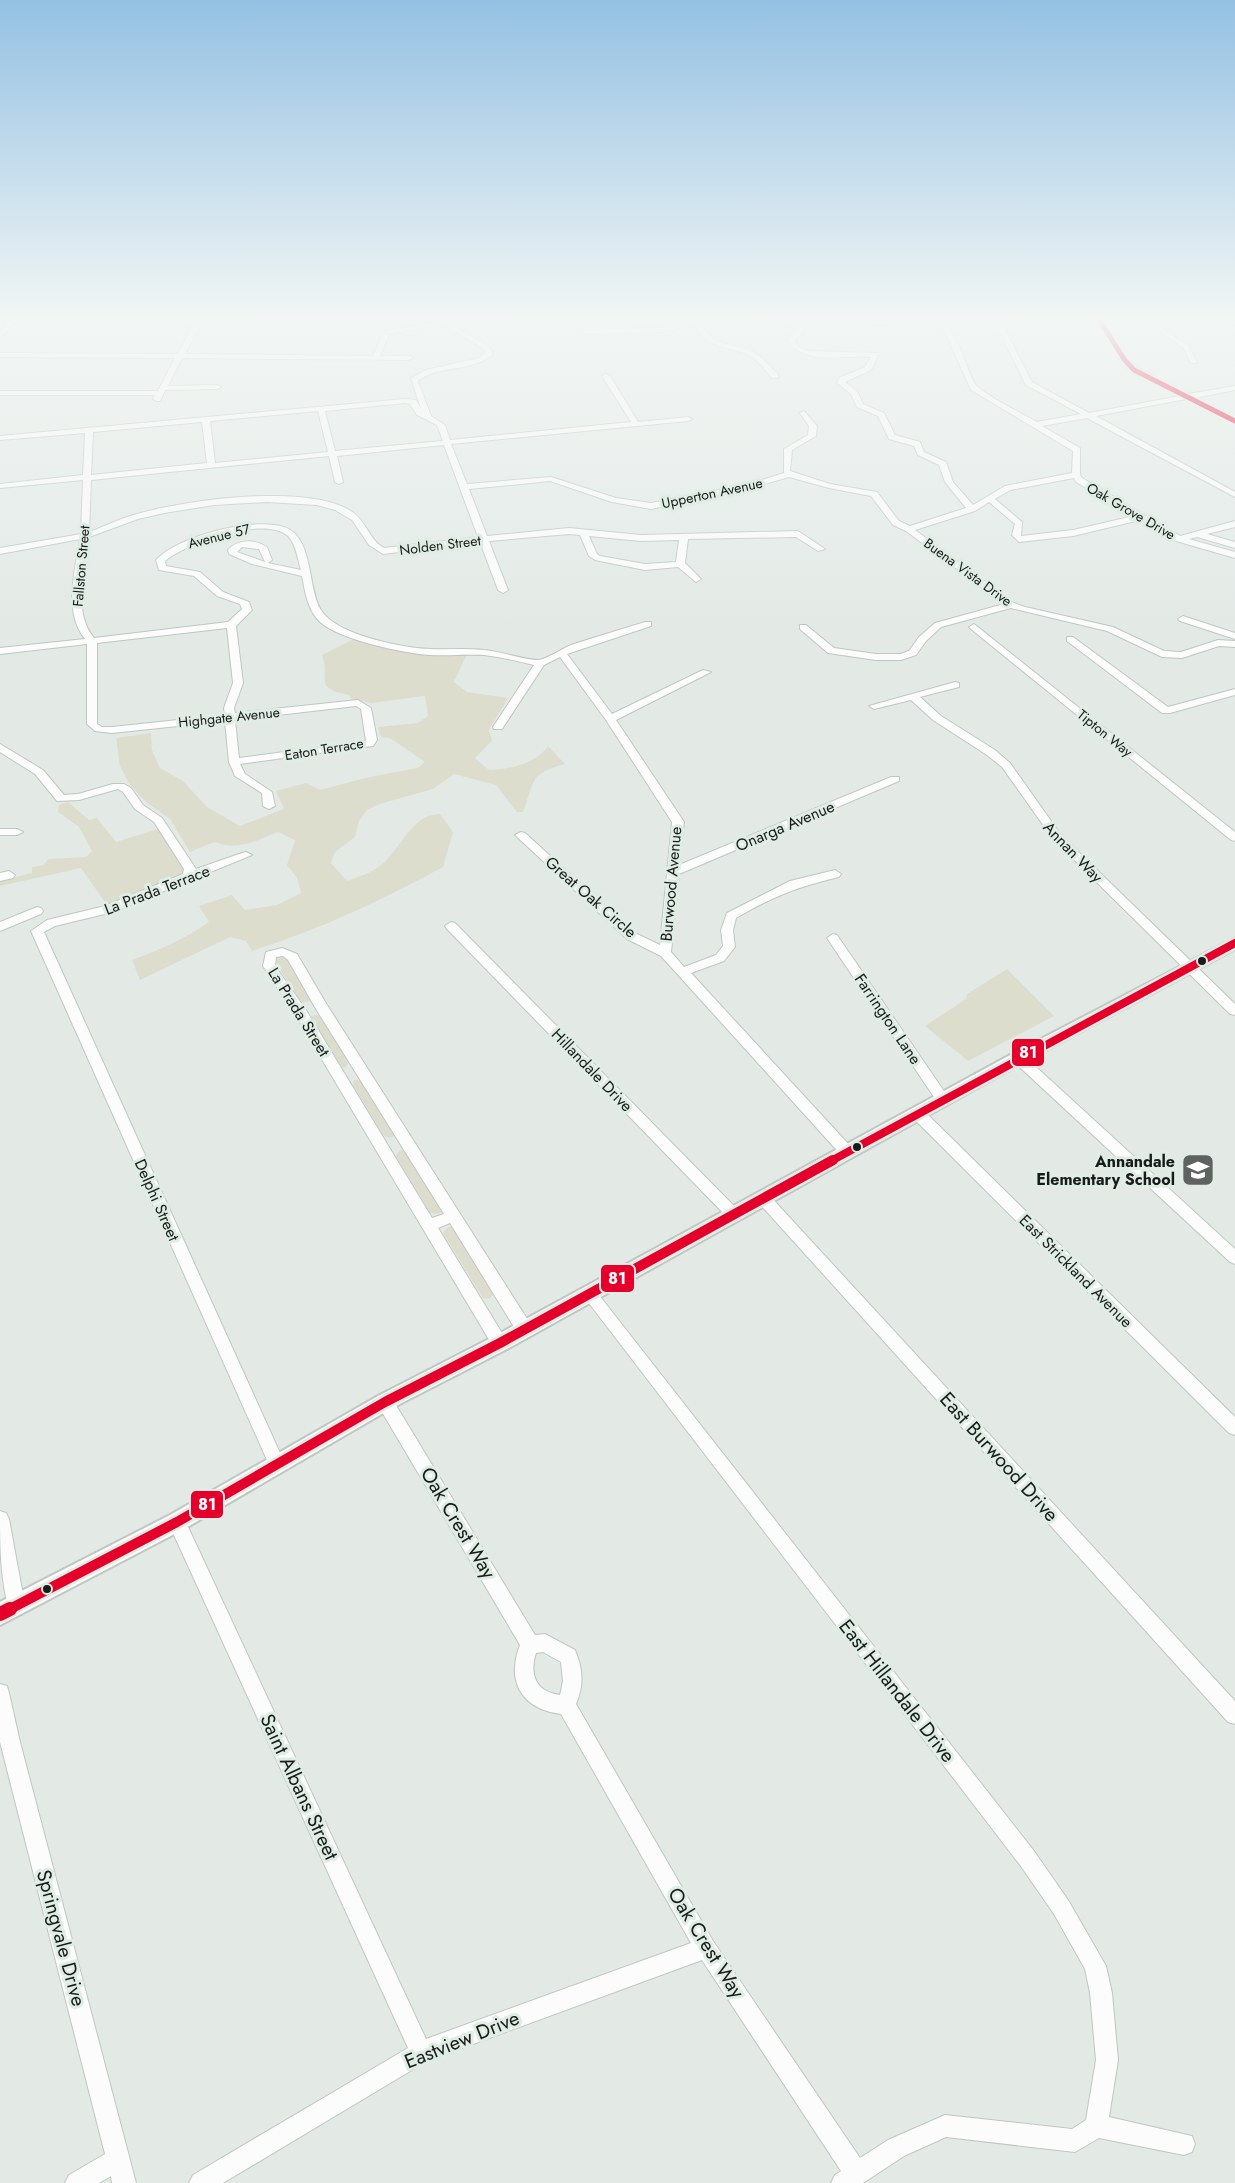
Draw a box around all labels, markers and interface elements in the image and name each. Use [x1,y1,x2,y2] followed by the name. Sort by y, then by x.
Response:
[660,473,764,513] street label: Upperton Avenue
[1083,477,1179,545] street label: Oak Grove Drive
[186,519,253,553] street label: Avenue 57
[67,524,95,607] street label: Fallston Street
[398,530,482,560] street label: Nolden Street
[920,533,1016,611] street label: Buena Vista Drive
[177,702,281,732] street label: Highgate Avenue
[1073,704,1138,762] street label: Tipton Way
[283,733,365,765] street label: Eaton Terrace
[732,795,838,857] street label: Onarga Avenue
[1038,816,1109,888] street label: Annan Way
[655,826,687,942] street label: Burwood Avenue
[540,851,642,943] street label: Great Oak Circle
[101,859,213,921] street label: La Prada Terrace
[1196,955,1208,967] unlabelled marker
[262,963,336,1061] street label: La Prada Street
[849,969,927,1069] street label: Farrington Lane
[546,1023,638,1117] street label: Hillandale Drive
[1011,1038,1045,1067] line badge: 81
[1019,1041,1037,1064] text: 81
[851,1141,863,1153] unlabelled marker
[1036,1150,1175,1191] place label: Annandale Elementary School
[1180,1152,1216,1188] school or university icon: Annandale Elementary School
[129,1155,185,1245] street label: Delphi Street
[1014,1209,1138,1333] street label: East Strickland Avenue
[600,1264,635,1293] line badge: 81
[608,1267,626,1290] text: 81
[933,1386,1065,1528] street label: East Burwood Drive
[413,1462,503,1585] street label: Oak Crest Way
[190,1490,224,1519] line badge: 81
[198,1493,216,1516] text: 81
[41,1583,53,1595] unlabelled marker
[832,1613,962,1769] street label: East Hillandale Drive
[252,1709,346,1865] street label: Saint Albans Street
[29,1867,93,2009] street label: Springvale Drive
[660,1882,752,2004] street label: Oak Crest Way
[400,2004,524,2076] street label: Eastview Drive

